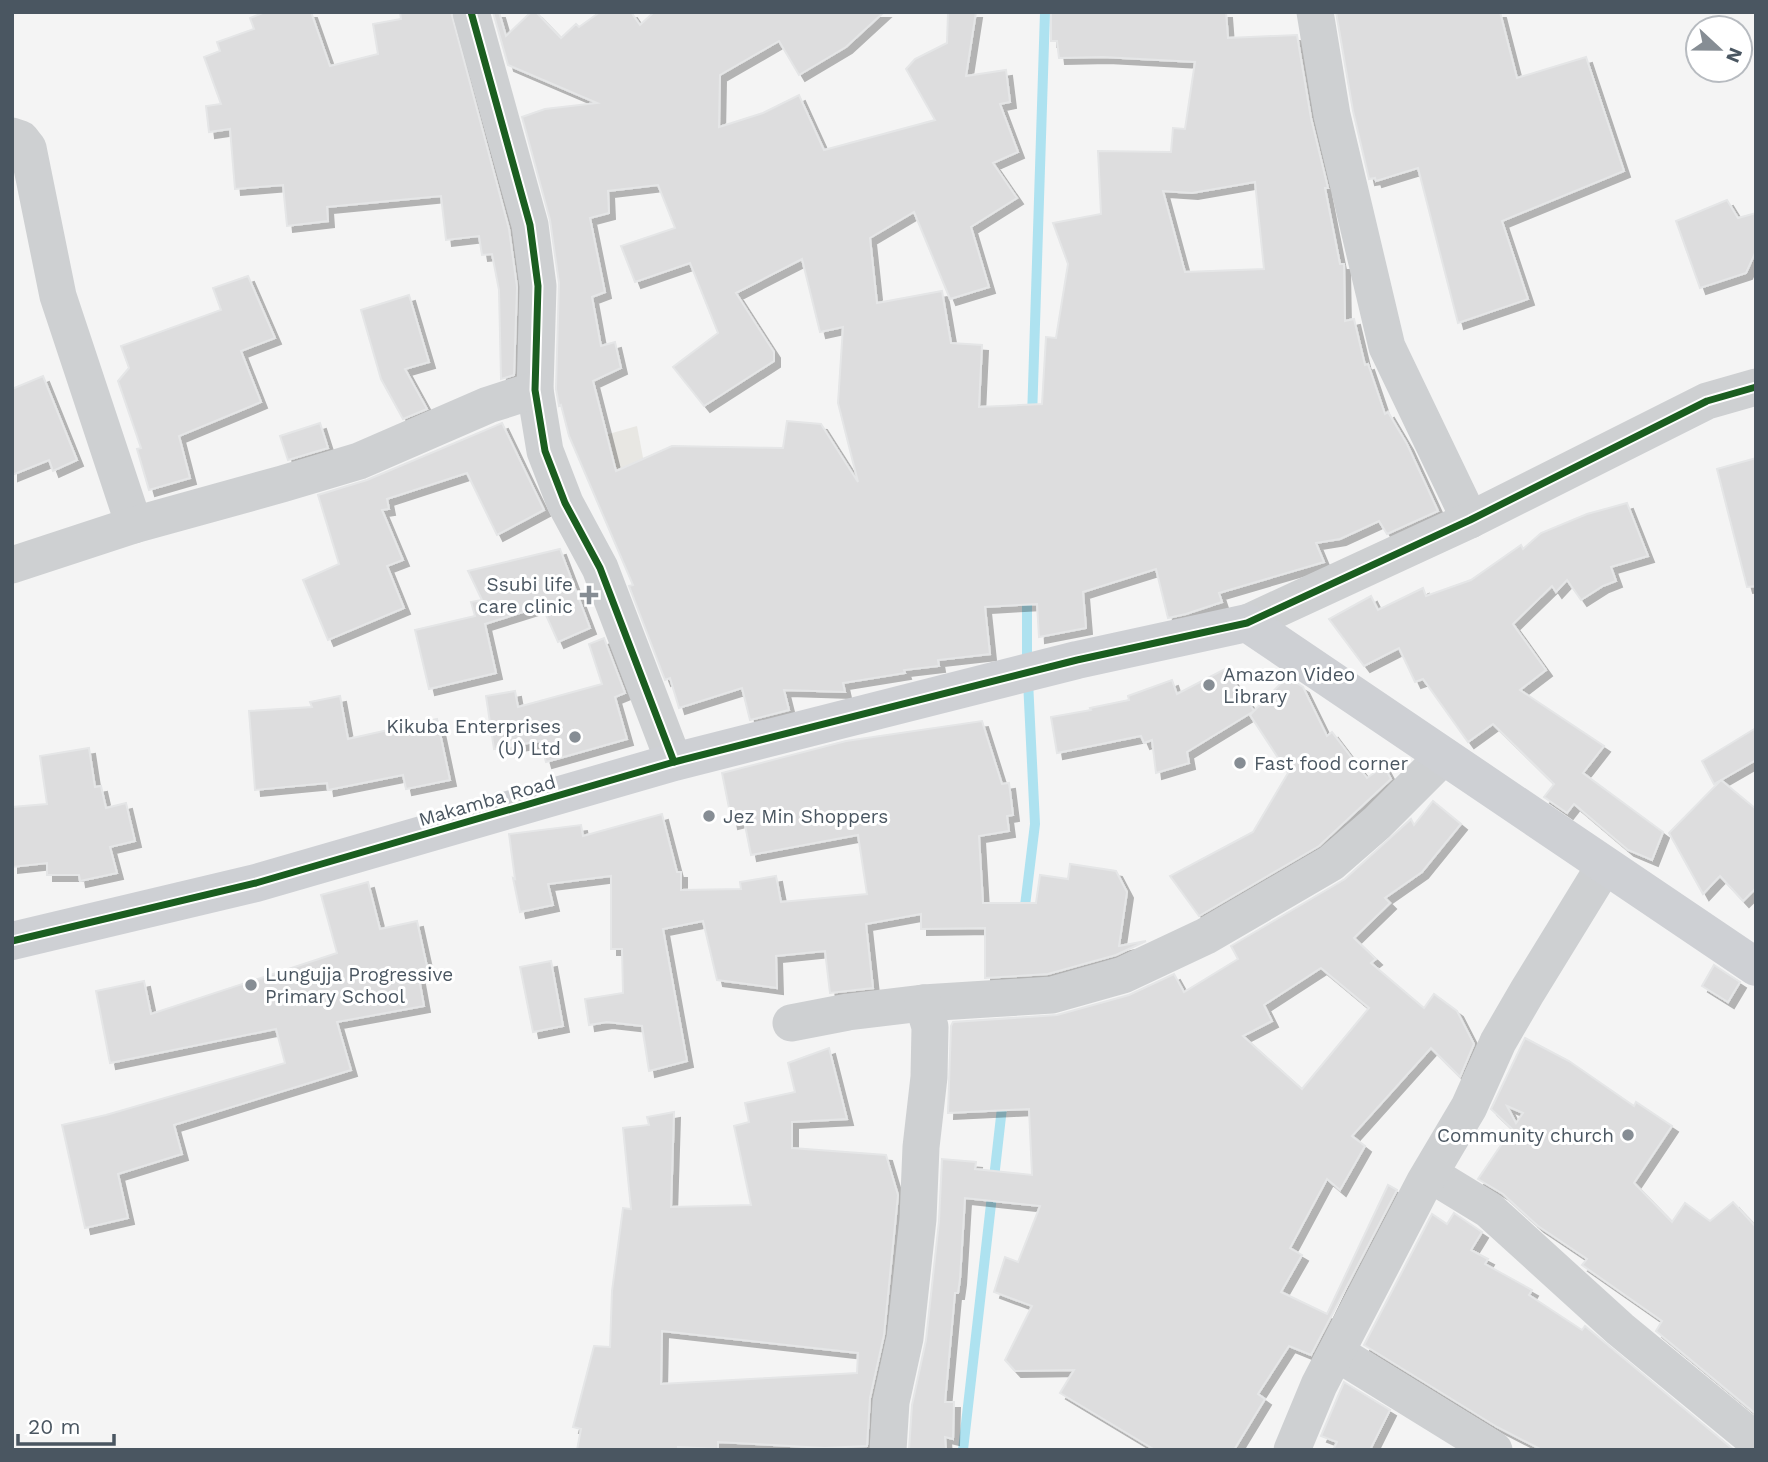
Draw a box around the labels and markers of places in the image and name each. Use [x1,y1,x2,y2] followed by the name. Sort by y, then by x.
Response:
[478,573,573,618] place label: Ssubi life care clinic
[579,585,599,605] marker: Ssubi life care clinic
[1223,663,1355,708] place label: Amazon Video Library
[1201,677,1217,693] marker: Amazon Video Library
[386,715,561,760] place label: Kikuba Enterprises (U) Ltd
[567,729,583,745] marker: Kikuba Enterprises (U) Ltd
[1254,752,1408,775] place label: Fast food corner
[1232,755,1248,771] marker: Fast food corner
[723,805,888,828] place label: Jez Min Shoppers
[701,808,717,824] marker: Jez Min Shoppers
[265,963,453,1008] place label: Lungujja Progressive Primary School
[243,977,259,993] marker: Lungujja Progressive Primary School
[1437,1124,1614,1147] place label: Community church
[1620,1127,1636,1143] marker: Community church

